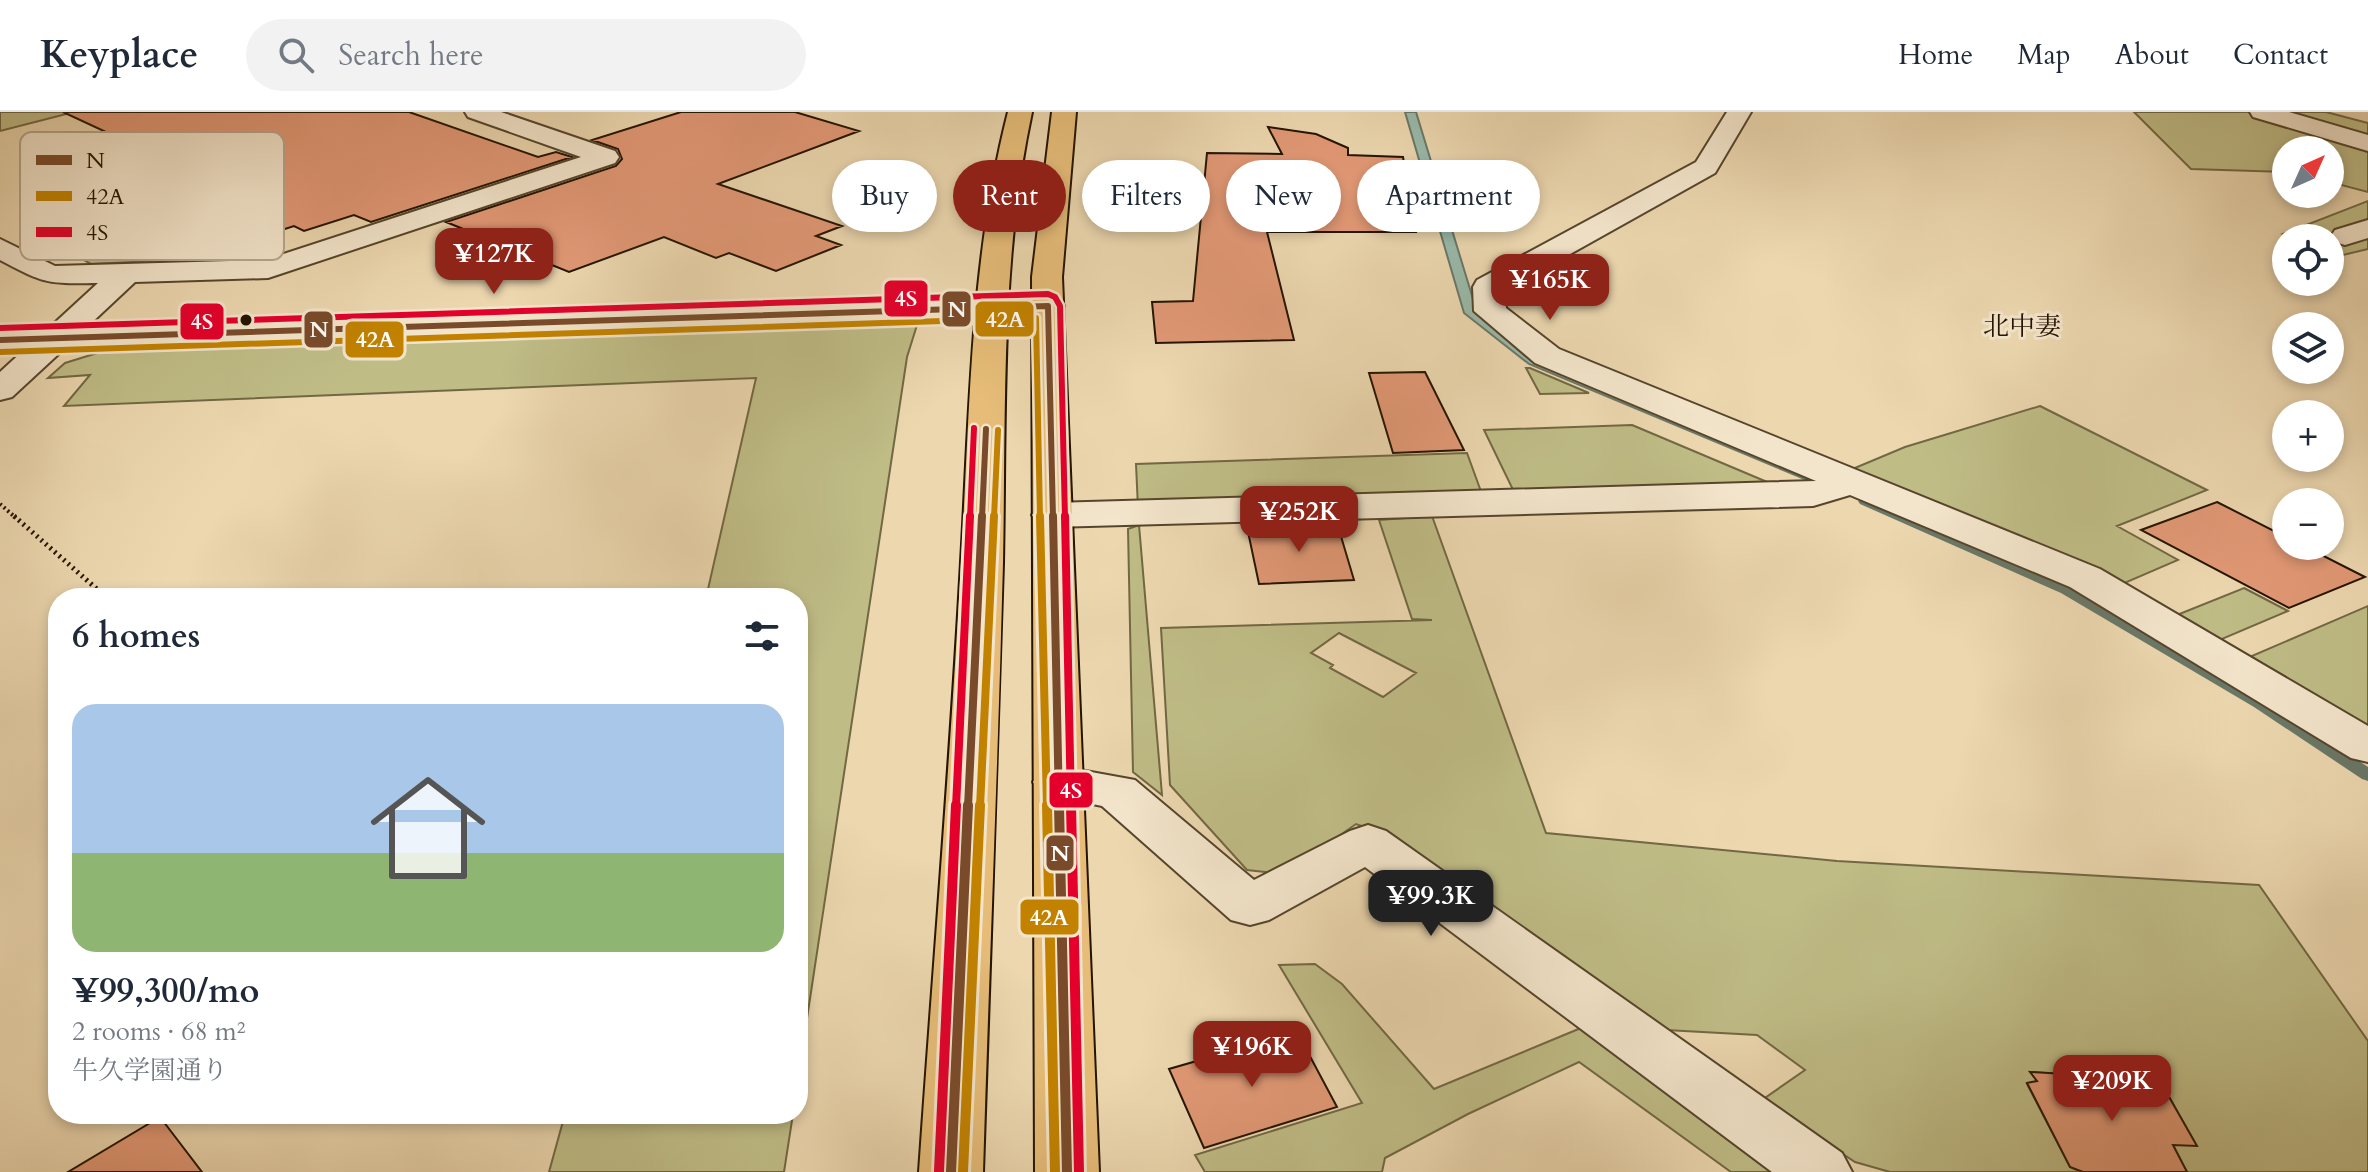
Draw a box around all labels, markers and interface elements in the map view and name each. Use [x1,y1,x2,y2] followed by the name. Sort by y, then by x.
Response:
[246,19,806,91] search box
[40,29,198,81] text: Keyplace
[274,33,318,77] icon: search
[338,35,484,76] text: Search here
[1898,36,1973,74] text: Home
[2017,36,2071,74] text: Map
[2115,36,2189,74] text: About
[2233,36,2328,74] text: Contact
[20,132,284,260] legend
[2272,136,2344,208] north arrow
[2272,136,2344,560] map controls
[86,146,105,176] text: N
[832,160,937,232] chip: Buy
[953,160,1066,232] chip: Rent
[1082,160,1210,232] chip: Filters
[1226,160,1341,232] chip: New
[1357,160,1540,232] chip: Apartment
[86,182,125,212] text: 42A
[86,218,108,248] text: 4S
[2272,224,2344,296] button: locate
[438,228,550,296] pin: ¥127K
[453,236,535,271] text: ¥127K
[1494,254,1606,322] pin: ¥165K
[1509,262,1591,297] text: ¥165K
[883,279,929,318] line badge: 4S
[895,284,917,314] text: 4S
[941,290,972,328] line badge: N
[947,295,967,325] text: N
[974,300,1035,338] line badge: 42A
[179,302,225,341] line badge: 4S
[985,305,1025,335] text: 42A
[191,307,213,337] text: 4S
[1983,309,2061,344] district label: 北中妻
[303,310,334,349] line badge: N
[238,312,254,328] unlabelled marker
[2272,312,2344,384] button: layers
[309,315,329,345] text: N
[344,320,405,359] line badge: 42A
[355,325,395,355] text: 42A
[2272,400,2344,472] button: +
[1243,486,1355,554] pin: ¥252K
[2272,488,2344,560] button: −
[1258,494,1340,529] text: ¥252K
[72,613,200,659] text: 6 homes
[740,614,784,658] icon: filters
[356,756,500,900] icon: home
[1048,771,1094,809] line badge: 4S
[1060,776,1082,806] text: 4S
[1045,834,1075,872] line badge: N
[1050,839,1070,869] text: N
[1366,870,1496,938] pin: ¥99.3K
[1386,878,1476,913] text: ¥99.3K
[1019,898,1080,936] line badge: 42A
[1029,903,1069,933] text: 42A
[72,968,259,1014] text: ¥99,300/mo
[72,1014,245,1049] text: 2 rooms · 68 m²
[1196,1021,1308,1089] pin: ¥196K
[1211,1029,1293,1064] text: ¥196K
[72,1053,228,1088] text: 牛久学園通り
[2056,1055,2168,1123] pin: ¥209K
[2071,1063,2153,1098] text: ¥209K

